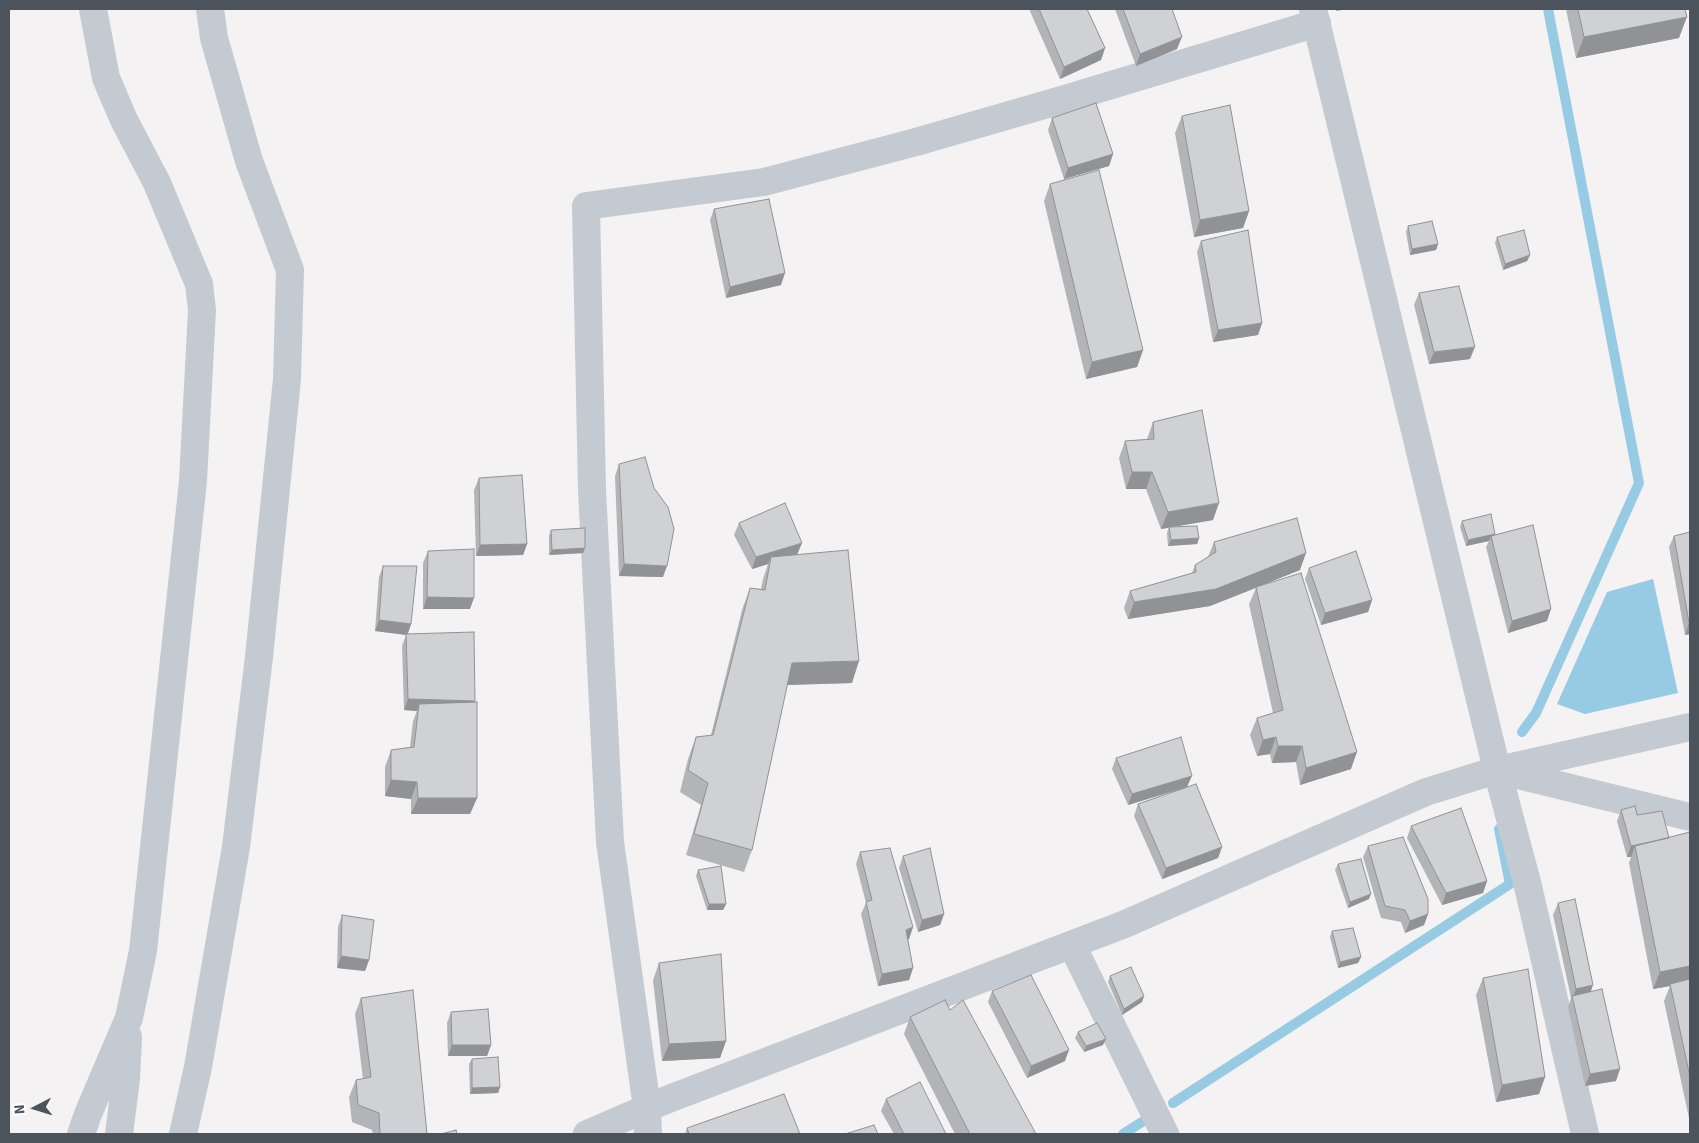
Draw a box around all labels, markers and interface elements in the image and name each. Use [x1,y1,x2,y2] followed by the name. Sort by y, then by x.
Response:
[10,1083,60,1133] north arrow
[11,1104,28,1115] text: N

